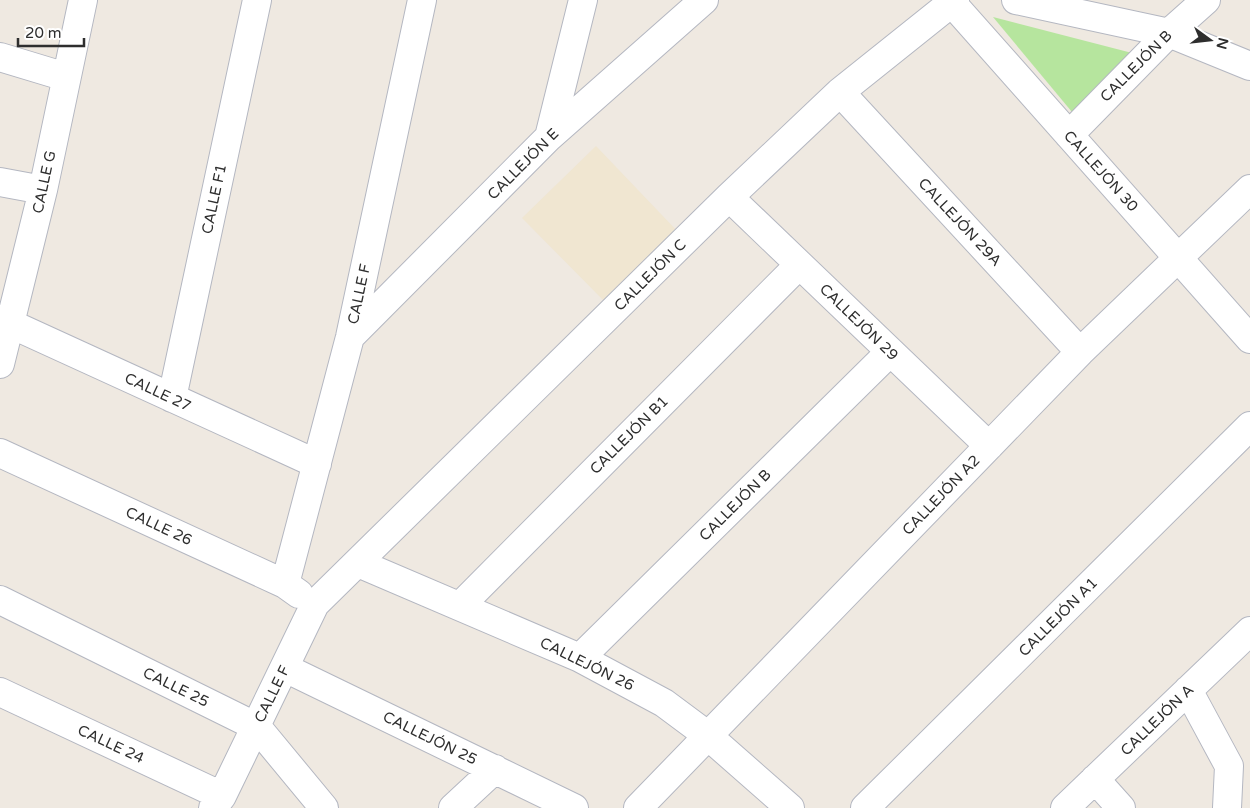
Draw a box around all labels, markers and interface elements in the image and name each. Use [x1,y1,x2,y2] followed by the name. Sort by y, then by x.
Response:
[18,15,84,47] scale bar
[1185,15,1235,65] north arrow
[25,24,62,42] text: 20 m
[1096,26,1176,106] street label: CALLEJÓN B
[1212,36,1232,51] text: N
[484,125,562,203] street label: CALLEJÓN E
[1060,127,1142,215] street label: CALLEJÓN 30
[29,149,59,215] street label: CALLE G
[198,162,230,236] street label: CALLE F1
[915,174,1005,270] street label: CALLEJÓN 29A
[610,235,690,315] street label: CALLEJÓN C
[344,262,374,326] street label: CALLE F
[816,280,902,364] street label: CALLEJÓN 29
[122,369,194,415] street label: CALLE 27
[586,392,672,478] street label: CALLEJÓN B1
[898,451,984,539] street label: CALLEJÓN A2
[695,465,775,545] street label: CALLEJÓN B
[123,503,195,549] street label: CALLE 26
[1015,574,1101,660] street label: CALLEJÓN A1
[537,633,637,695] street label: CALLEJÓN 26
[250,662,294,726] street label: CALLE F
[140,663,212,711] street label: CALLE 25
[1117,681,1197,759] street label: CALLEJÓN A
[380,707,480,769] street label: CALLEJÓN 25
[75,721,147,767] street label: CALLE 24

